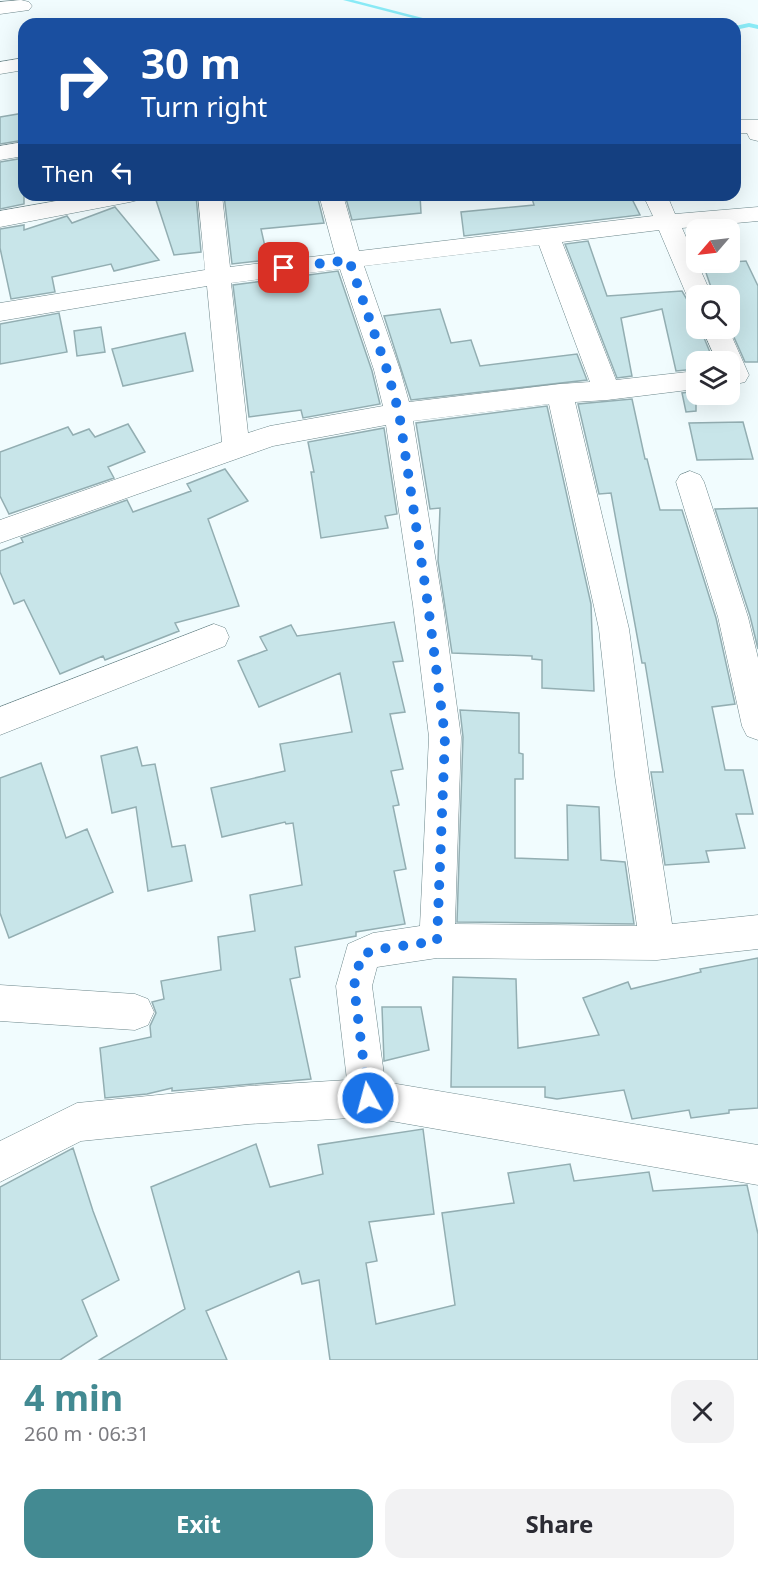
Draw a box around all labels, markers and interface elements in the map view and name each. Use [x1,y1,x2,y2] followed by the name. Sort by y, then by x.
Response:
[141,34,241,91] text: 30 m
[42,42,120,120] icon: right
[141,88,267,125] text: Turn right
[106,156,139,189] icon: left
[42,158,94,188] text: Then
[686,219,740,273] north arrow
[686,219,740,405] map controls
[258,242,309,293] pin
[267,251,300,284] icon: arrive
[686,285,740,339] button: search
[686,351,740,405] button: layers
[336,1066,400,1130] position arrow
[24,1373,123,1422] text: 4 min
[671,1380,734,1443] button: close
[24,1420,149,1447] text: 260 m · 06:31
[24,1489,373,1558] button: Exit
[385,1489,734,1558] button: Share

